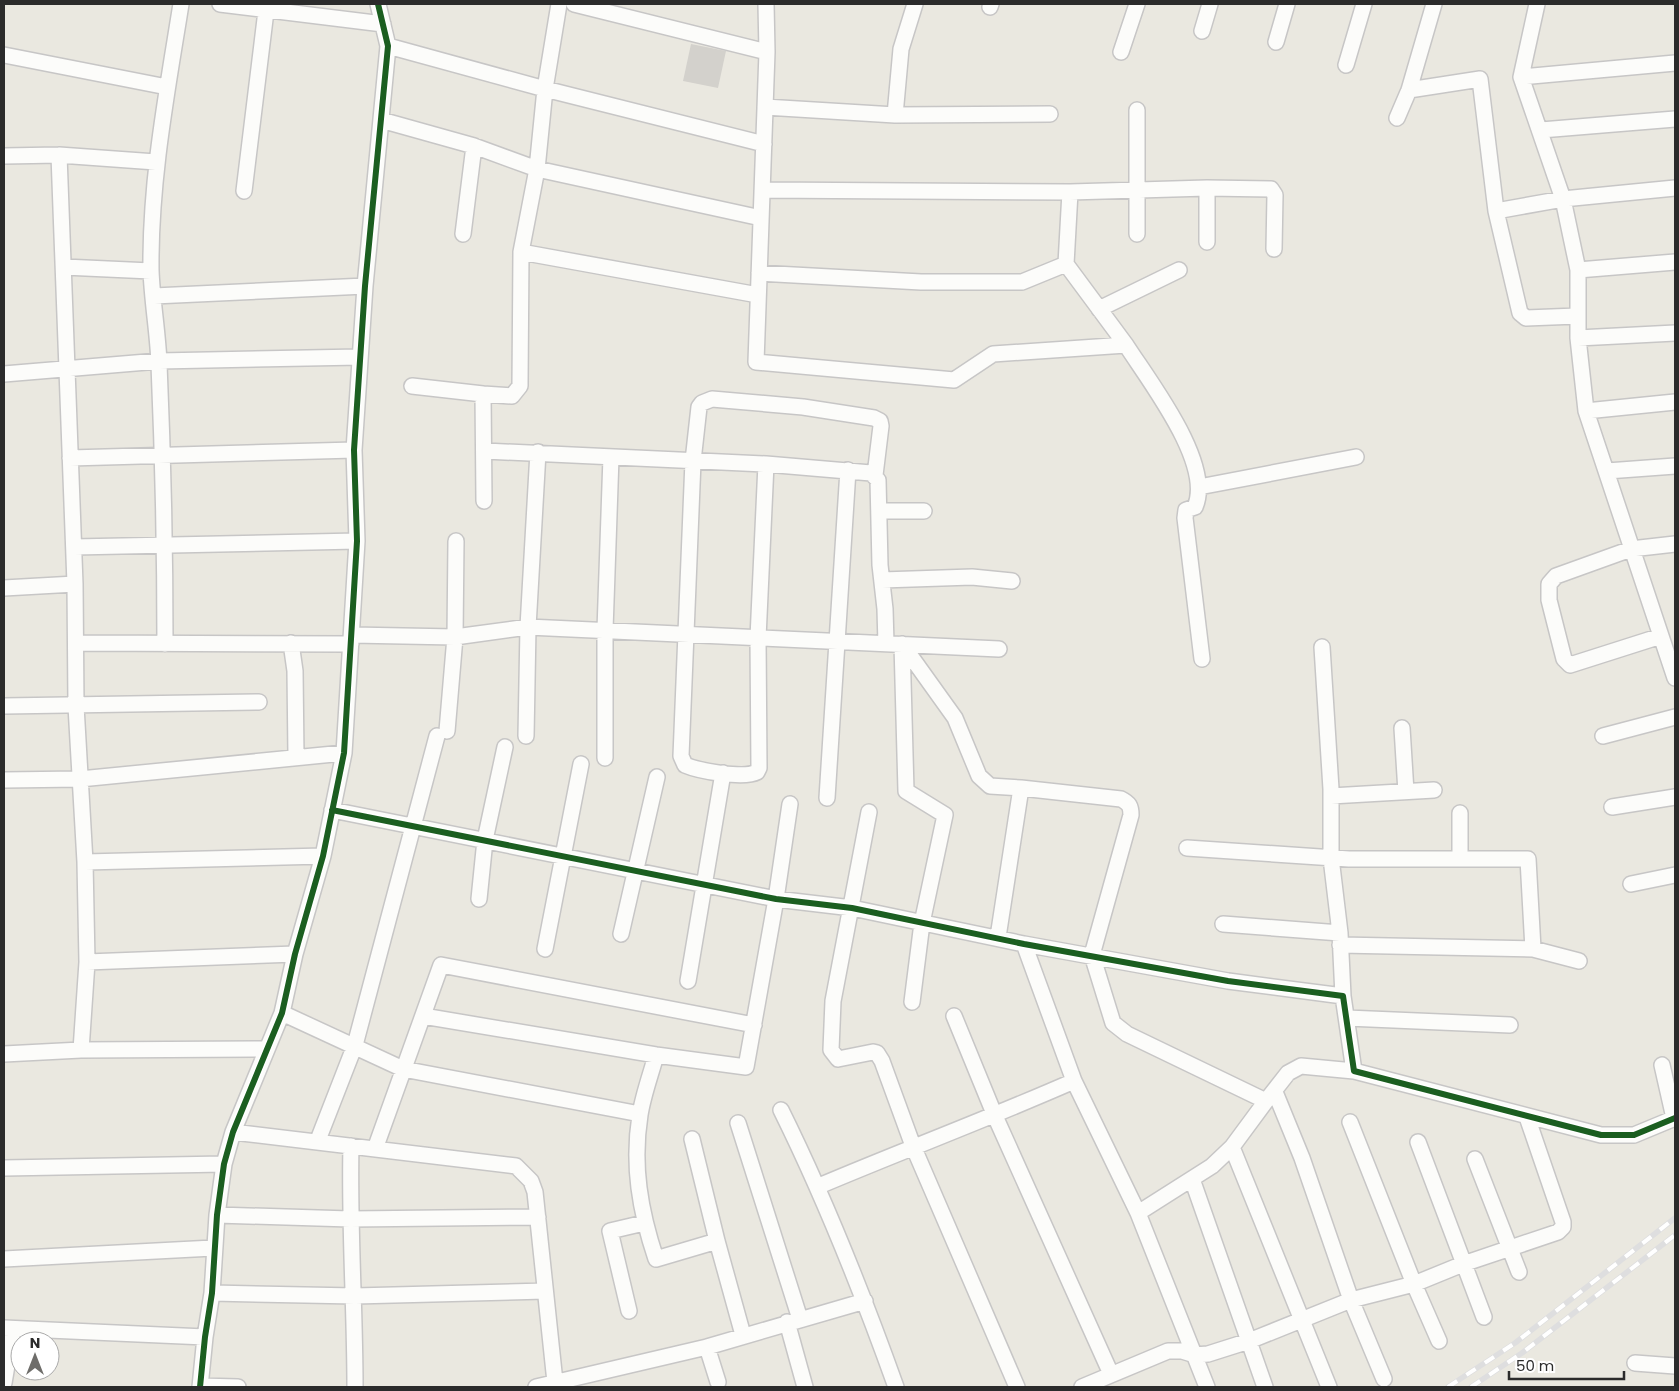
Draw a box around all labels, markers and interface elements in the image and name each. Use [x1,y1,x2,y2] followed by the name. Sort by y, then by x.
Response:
[10,1331,60,1381] north arrow
[30,1333,40,1353] text: N
[1509,1348,1624,1380] scale bar
[1516,1355,1554,1376] text: 50 m

